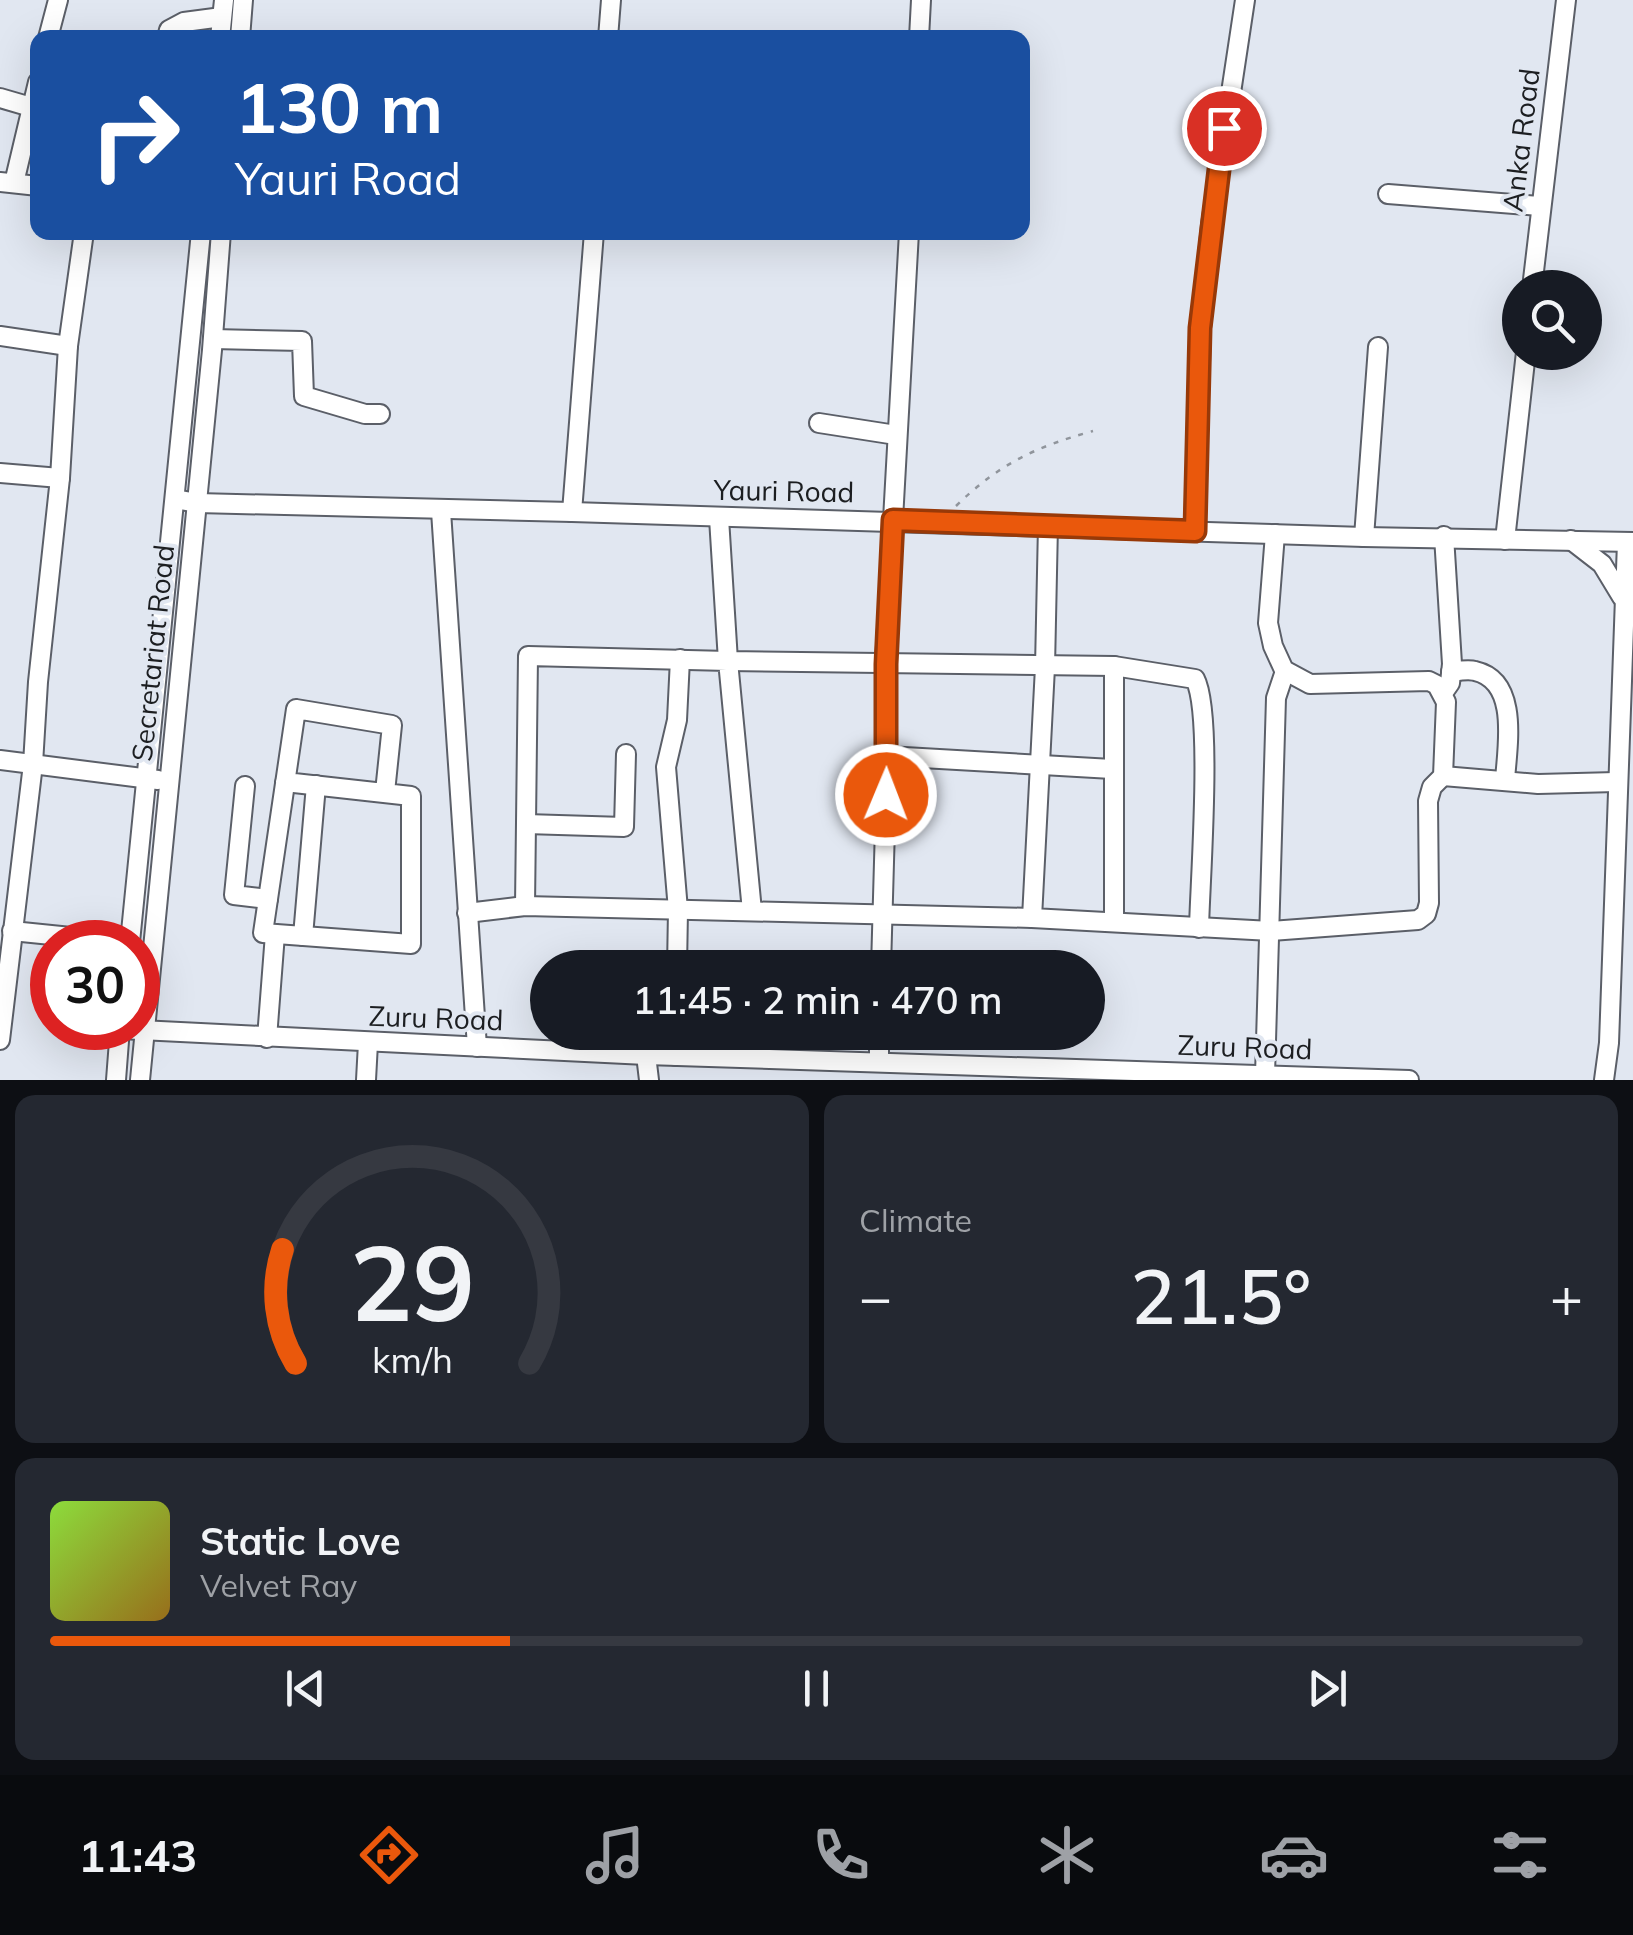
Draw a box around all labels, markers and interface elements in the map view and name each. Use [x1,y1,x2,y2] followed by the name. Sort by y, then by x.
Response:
[235,63,443,151] text: 130 m
[1494,66,1547,214] street label: Anka Road
[70,70,200,200] icon: right
[1182,86,1267,171] pin
[1197,101,1252,156] icon: arrive
[235,150,461,206] text: Yauri Road
[1502,270,1602,370] map controls
[1502,270,1602,370] button: search
[712,472,855,509] street label: Yauri Road
[124,543,181,763] street label: Secretariat Road
[834,743,938,847] position arrow
[30,920,160,1050] speed limit sign: 30
[632,976,1003,1024] text: 11:45 · 2 min · 470 m
[368,998,504,1037] street label: Zuru Road
[1177,1027,1313,1066] street label: Zuru Road
[859,1200,972,1240] text: Climate
[350,1216,474,1347] text: 29
[1131,1249,1311,1343] text: 21.5°
[859,1262,892,1331] text: −
[1550,1262,1583,1331] text: +
[372,1337,452,1382] text: km/h
[200,1517,401,1565] text: Static Love
[200,1565,357,1605] text: Velvet Ray
[278,1661,333,1716] icon: previous
[789,1661,844,1716] icon: pause
[1300,1661,1355,1716] icon: next
[354,1820,424,1890] icon: directions
[580,1820,650,1890] icon: music
[806,1820,876,1890] icon: phone
[1032,1820,1102,1890] icon: climate
[1259,1820,1329,1890] icon: car
[1485,1820,1555,1890] icon: filters
[78,1827,197,1883] text: 11:43

